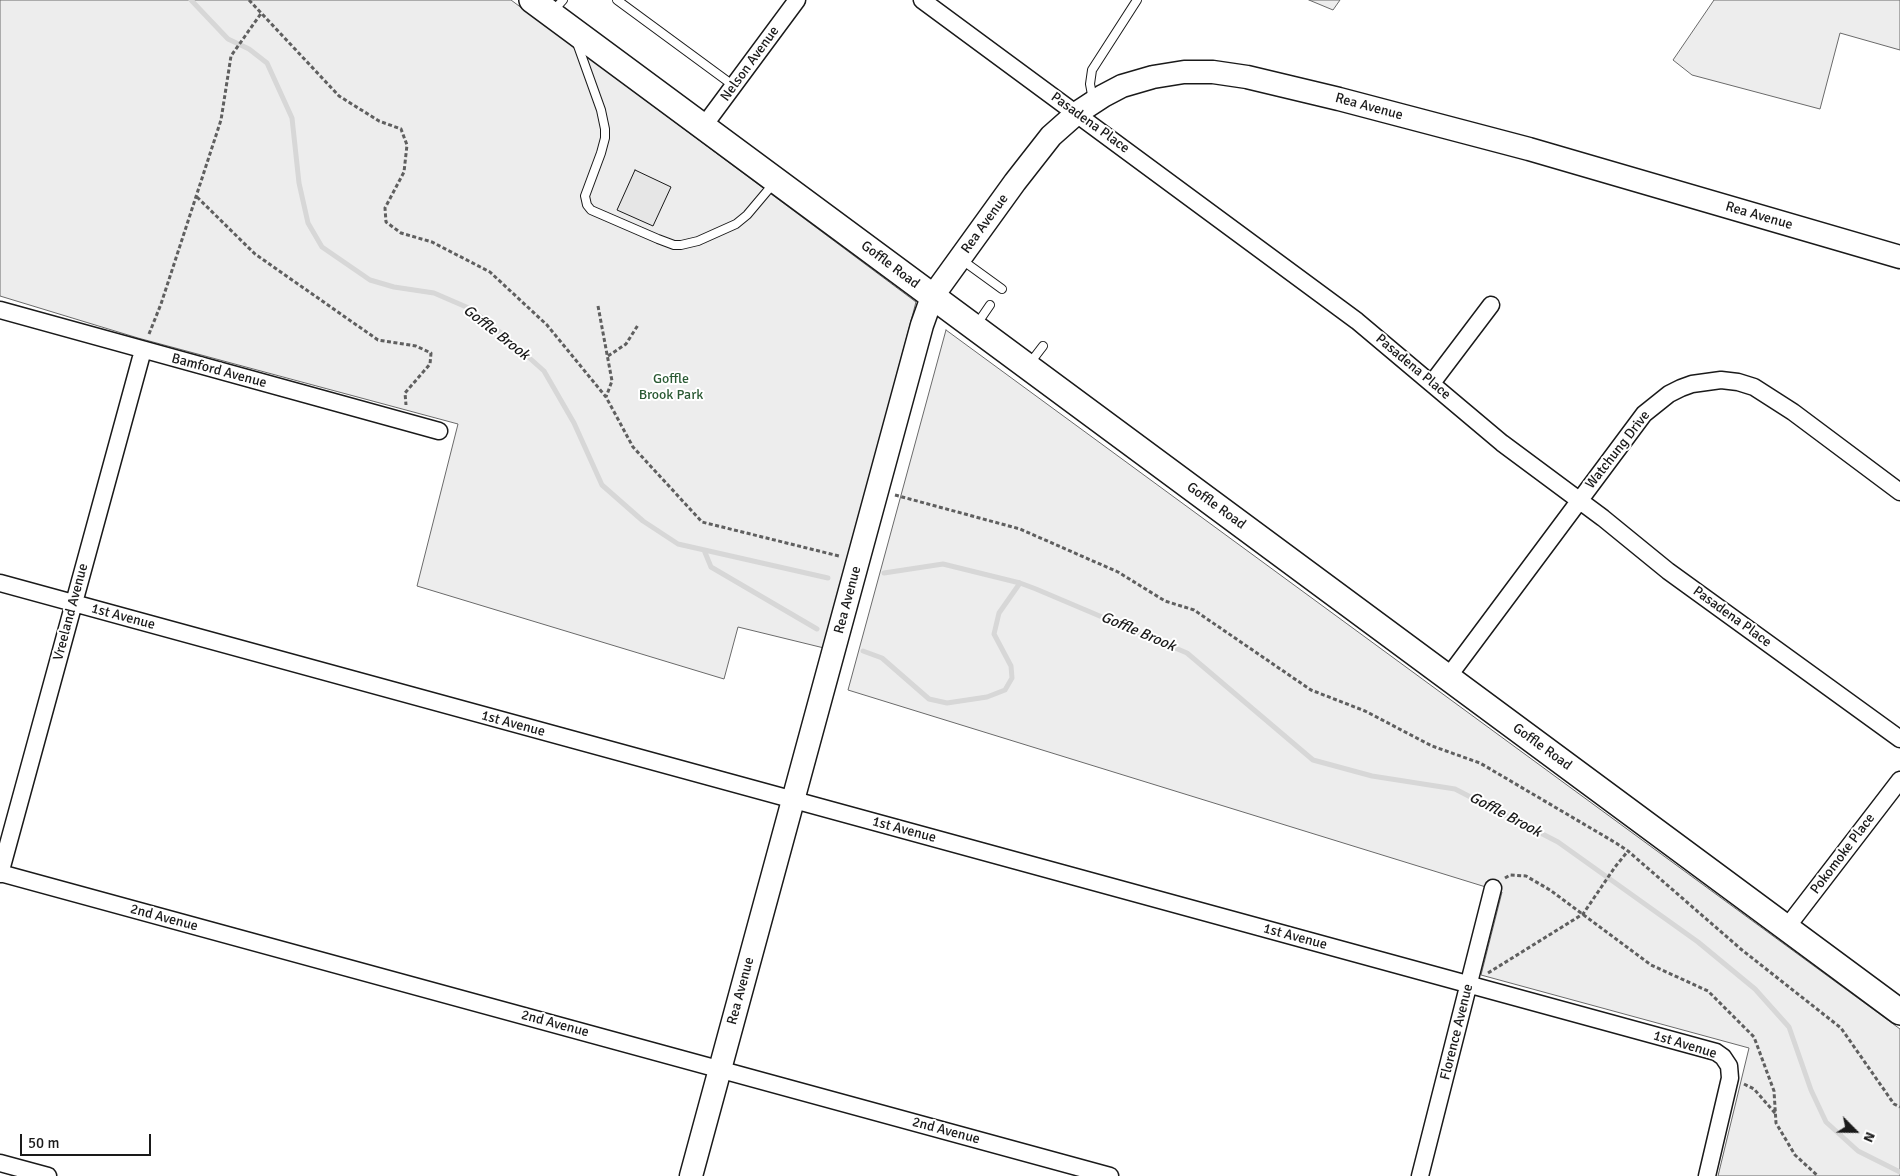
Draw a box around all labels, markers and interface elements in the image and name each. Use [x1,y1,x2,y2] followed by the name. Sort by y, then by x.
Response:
[717,23,783,105] street label: Nelson Avenue
[1048,89,1132,157] street label: Pasadena Place
[1333,90,1405,124] street label: Rea Avenue
[958,191,1012,257] street label: Rea Avenue
[1723,198,1795,234] street label: Rea Avenue
[857,238,923,292] street label: Goffle Road
[459,302,533,364] water label: Goffle Brook
[1372,331,1454,403] street label: Pasadena Place
[170,350,268,392] street label: Bamford Avenue
[639,371,703,404] park label: Goffle Brook Park
[1582,408,1654,492] street label: Watchung Drive
[1183,479,1249,533] street label: Goffle Road
[50,562,92,662] street label: Vreeland Avenue
[831,564,865,636] street label: Rea Avenue
[1690,583,1774,651] street label: Pasadena Place
[89,600,157,634] street label: 1st Avenue
[1098,608,1178,656] water label: Goffle Brook
[479,707,547,741] street label: 1st Avenue
[1509,720,1575,774] street label: Goffle Road
[1466,788,1544,842] water label: Goffle Brook
[1807,810,1879,898] street label: Pokomoke Place
[870,813,938,847] street label: 1st Avenue
[128,901,200,935] street label: 2nd Avenue
[1261,920,1329,954] street label: 1st Avenue
[724,955,758,1027] street label: Rea Avenue
[1437,982,1477,1082] street label: Florence Avenue
[519,1007,591,1041] street label: 2nd Avenue
[1651,1027,1719,1063] street label: 1st Avenue
[1830,1106,1880,1156] north arrow
[910,1114,982,1148] street label: 2nd Avenue
[22,1124,154,1156] scale bar
[1860,1129,1879,1145] text: N
[28,1134,59,1152] text: 50 m

